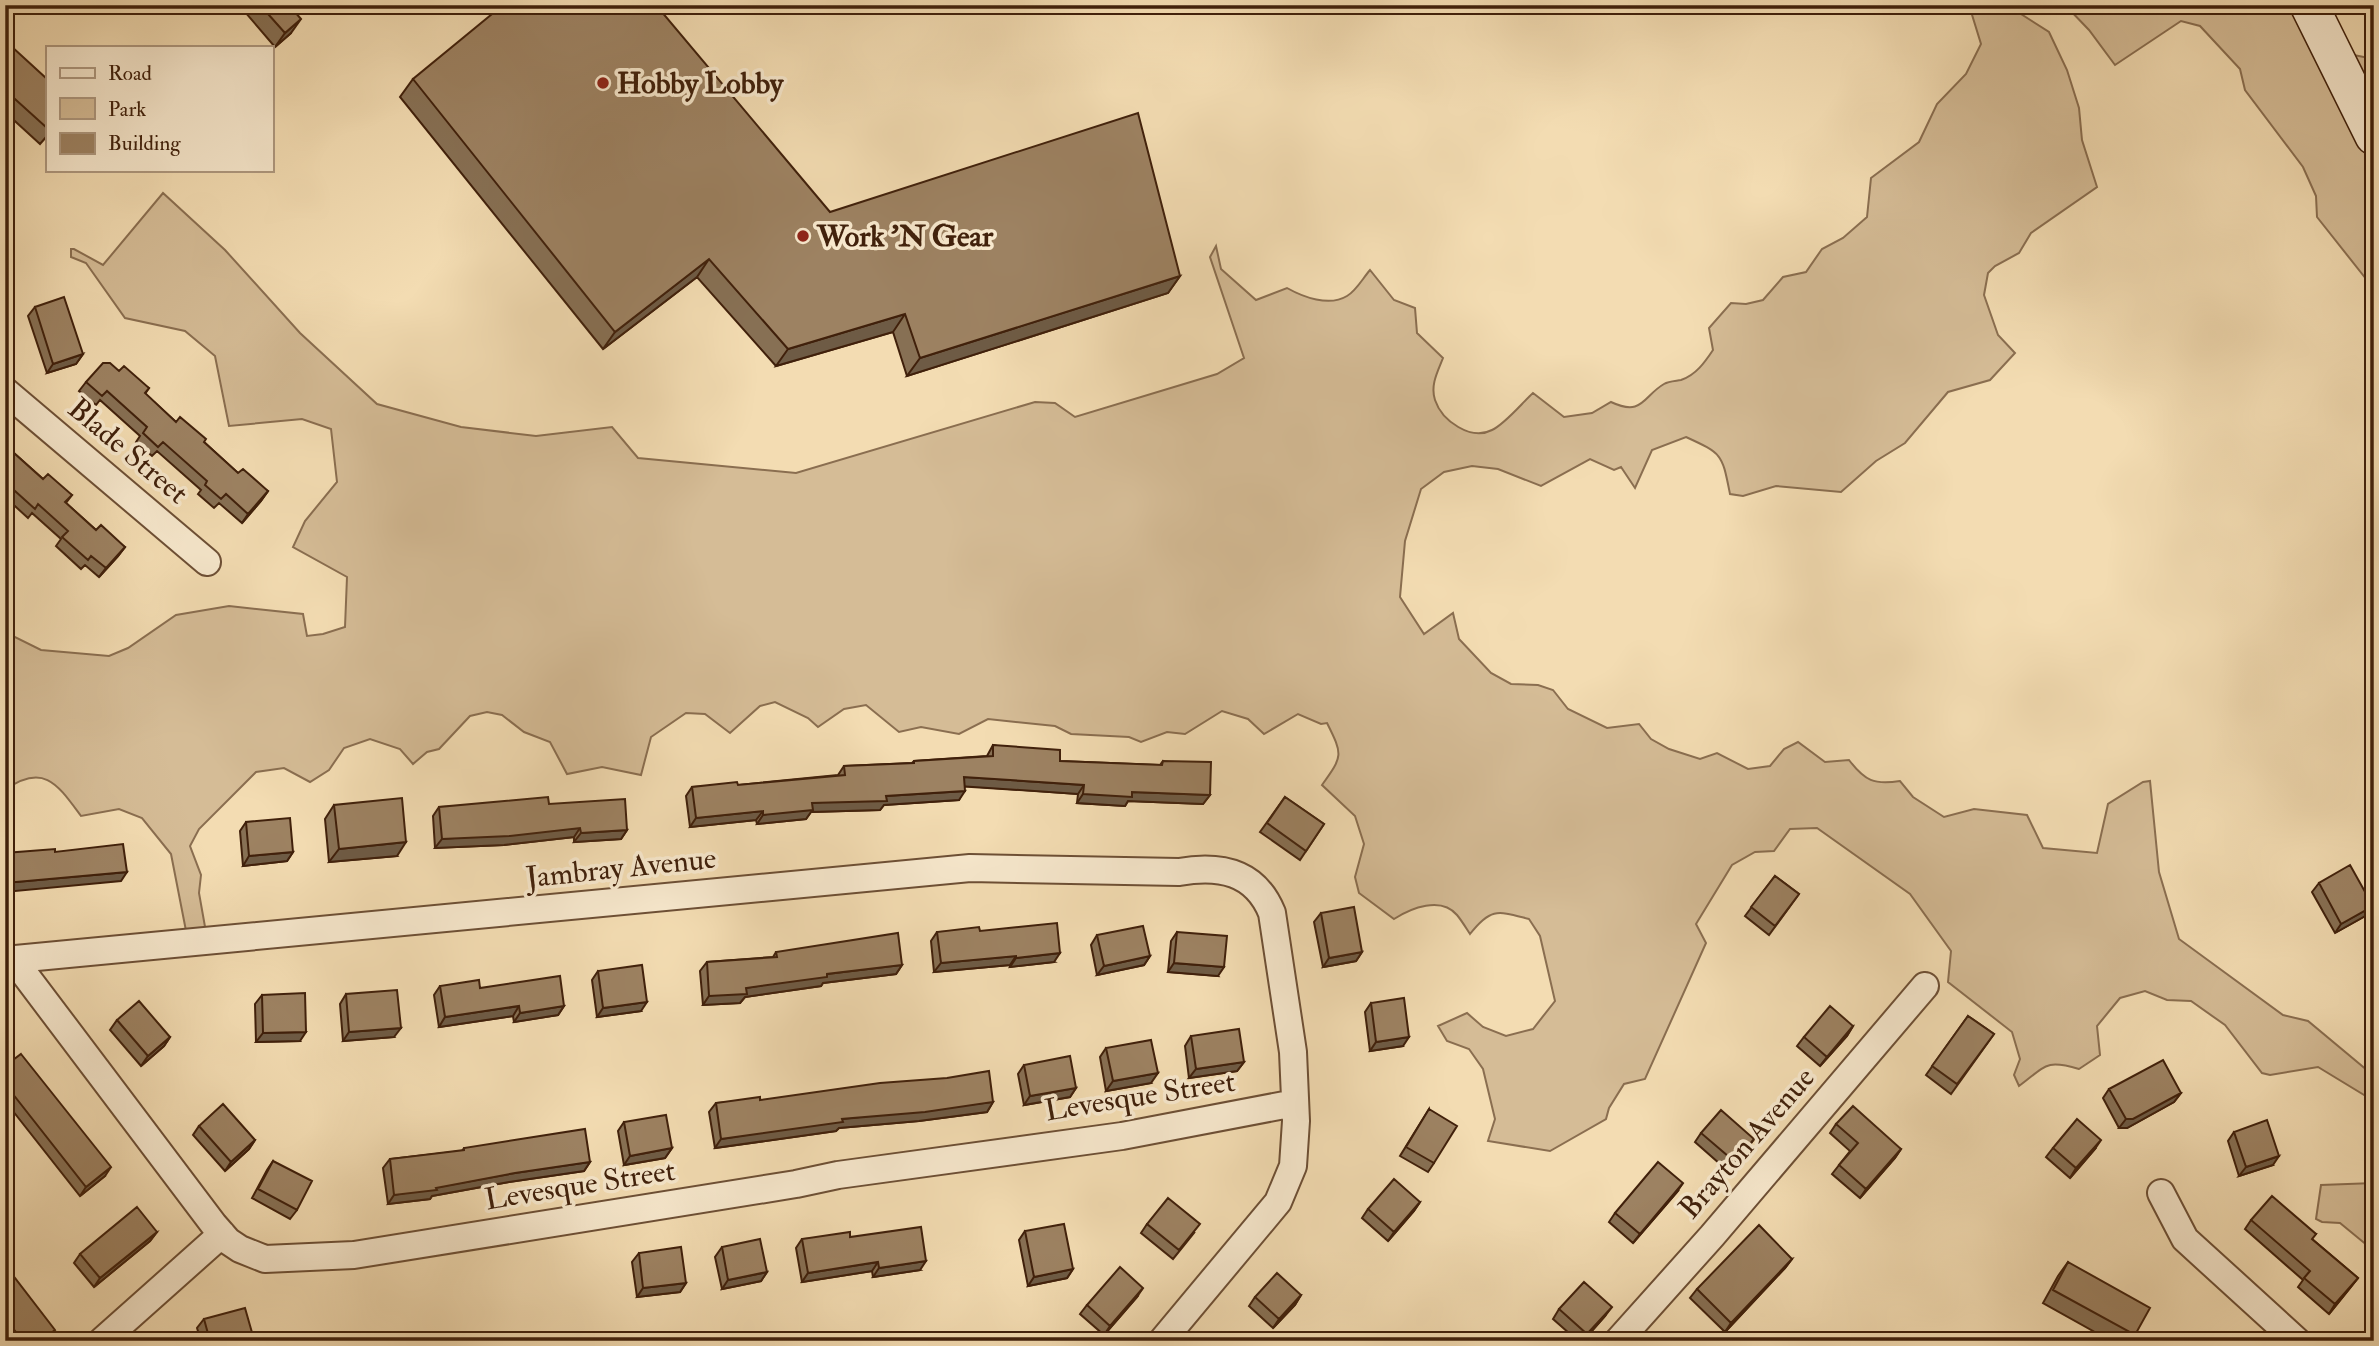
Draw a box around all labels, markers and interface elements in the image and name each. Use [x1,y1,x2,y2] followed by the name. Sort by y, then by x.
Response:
[46,46,273,172] legend
[108,60,153,87] text: Road
[617,65,785,102] place label: Hobby Lobby
[595,75,611,91] marker: Hobby Lobby
[108,96,146,123] text: Park
[108,130,181,157] text: Building
[816,218,994,255] place label: Work 'N Gear
[795,228,811,244] marker: Work 'N Gear
[60,390,196,512] street label: Blade Street
[523,840,718,896] street label: Jambray Avenue
[1671,1060,1823,1226] street label: Brayton Avenue
[1042,1063,1238,1129] street label: Levesque Street
[482,1152,678,1218] street label: Levesque Street

